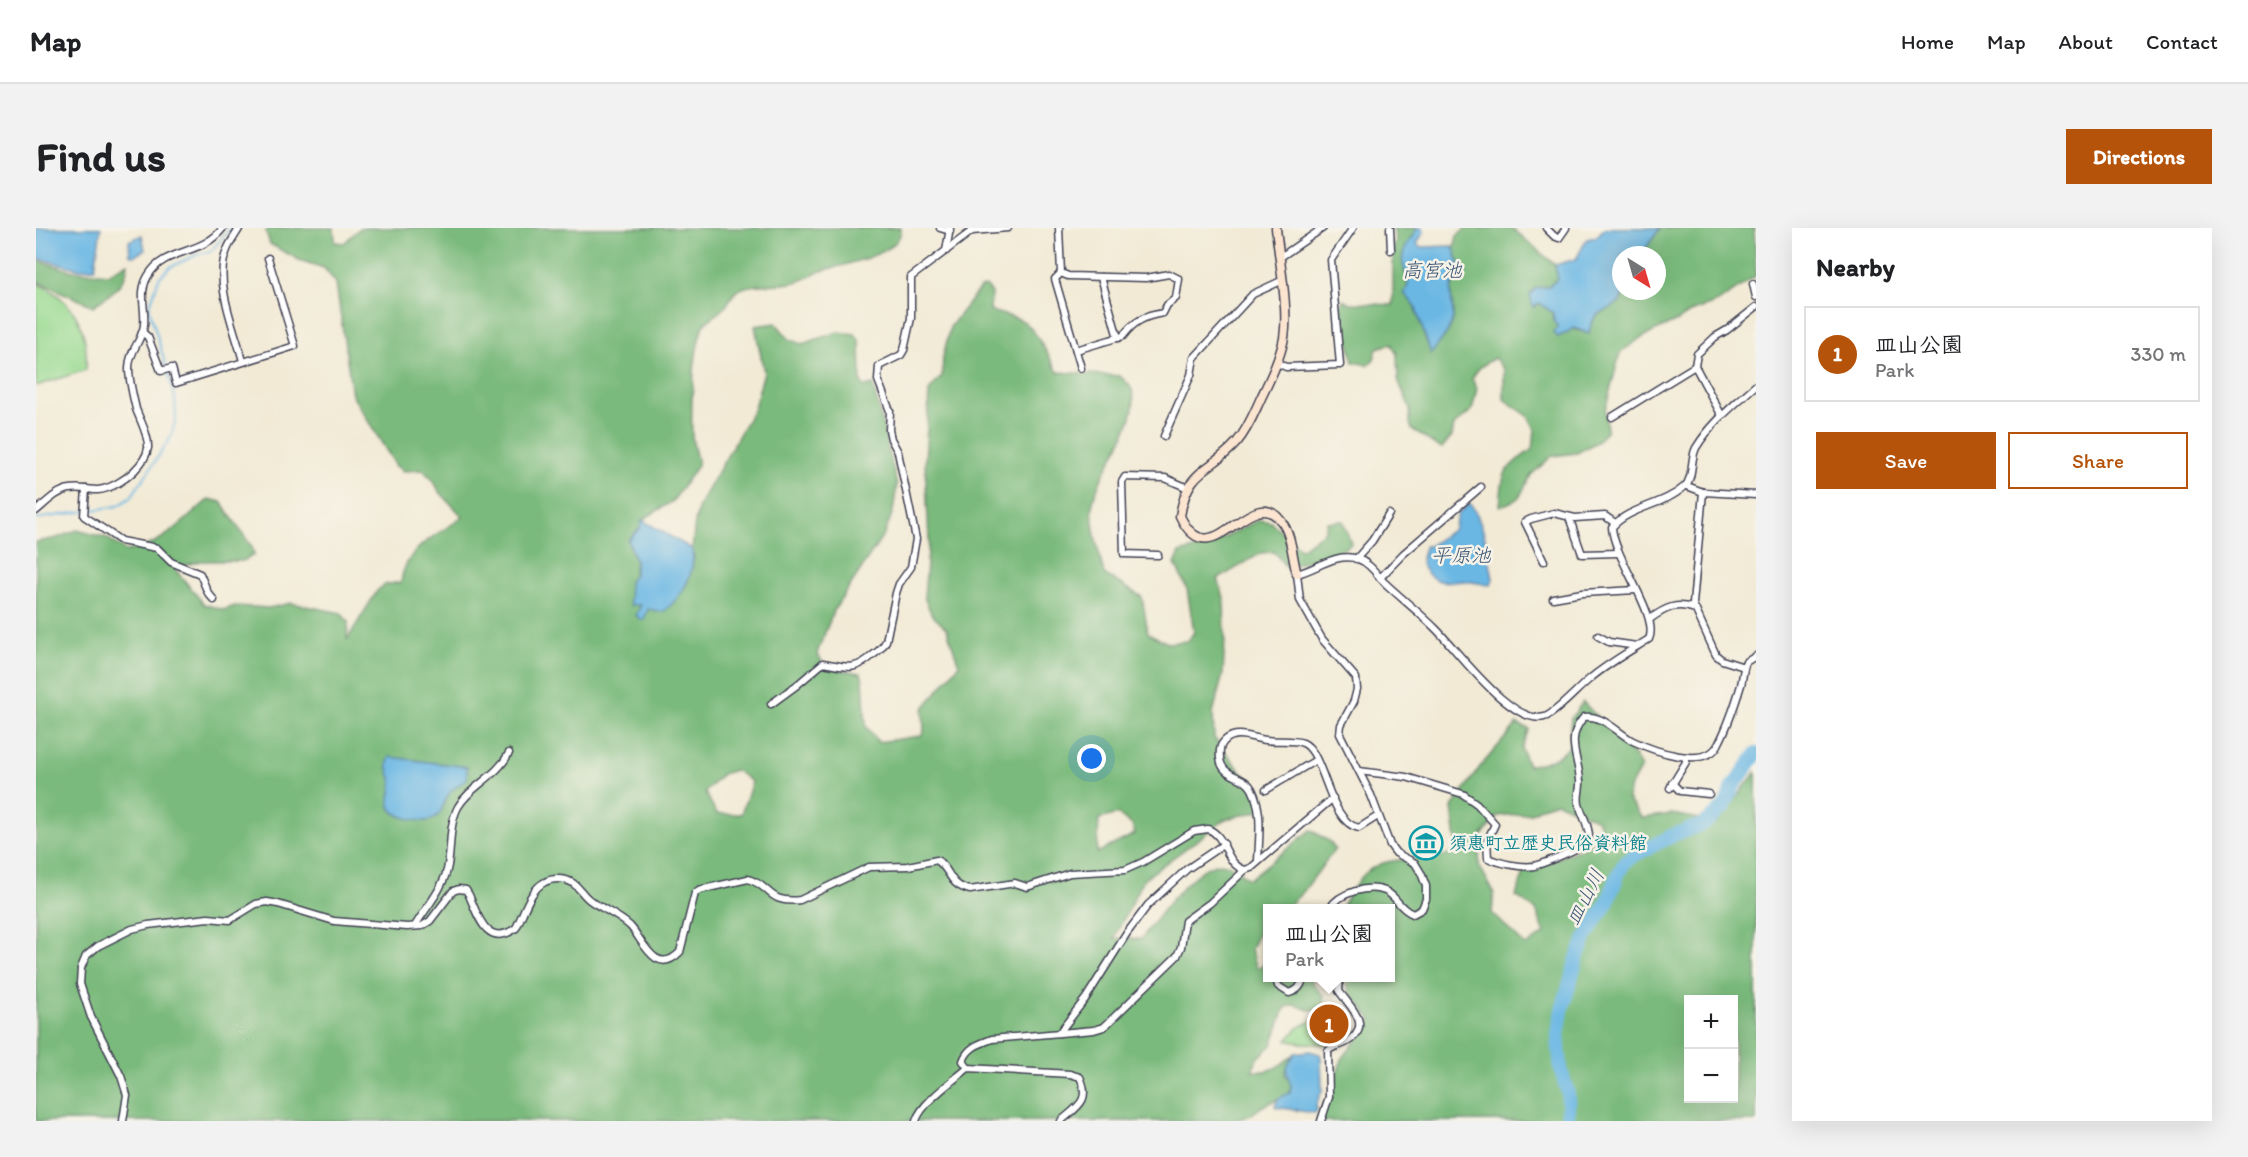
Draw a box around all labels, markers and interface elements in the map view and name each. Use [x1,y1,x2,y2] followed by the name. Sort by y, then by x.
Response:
[30,24,81,58] text: Map
[1901,29,1954,54] text: Home
[1987,29,2026,54] text: Map
[2059,29,2113,54] text: About
[2146,29,2218,54] text: Contact
[2066,129,2212,184] button: Directions
[36,131,166,182] text: Find us
[1612,246,1666,300] north arrow
[1816,251,1895,283] text: Nearby
[1402,258,1463,282] water label: 高宮池
[1875,331,1963,358] text: 皿山公園
[1833,342,1842,366] text: 1
[2131,342,2186,366] text: 330 m
[1875,358,1914,382] text: Park
[1816,432,1996,489] button: Save
[2008,432,2188,489] button: Share
[1431,543,1492,567] water label: 平原池
[1077,744,1106,773] your location
[1408,825,1444,861] museum icon: 須惠町立歴史民俗資料館
[1449,832,1647,854] place label: 須惠町立歴史民俗資料館
[1561,865,1609,929] water label: 皿山川
[1263,904,1395,982] popup
[1285,920,1373,947] text: 皿山公園
[1285,947,1324,971] text: Park
[1684,995,1738,1103] map controls
[1684,995,1738,1049] button: +
[1310,1002,1348,1046] pin: 1
[1684,1049,1738,1103] button: −

